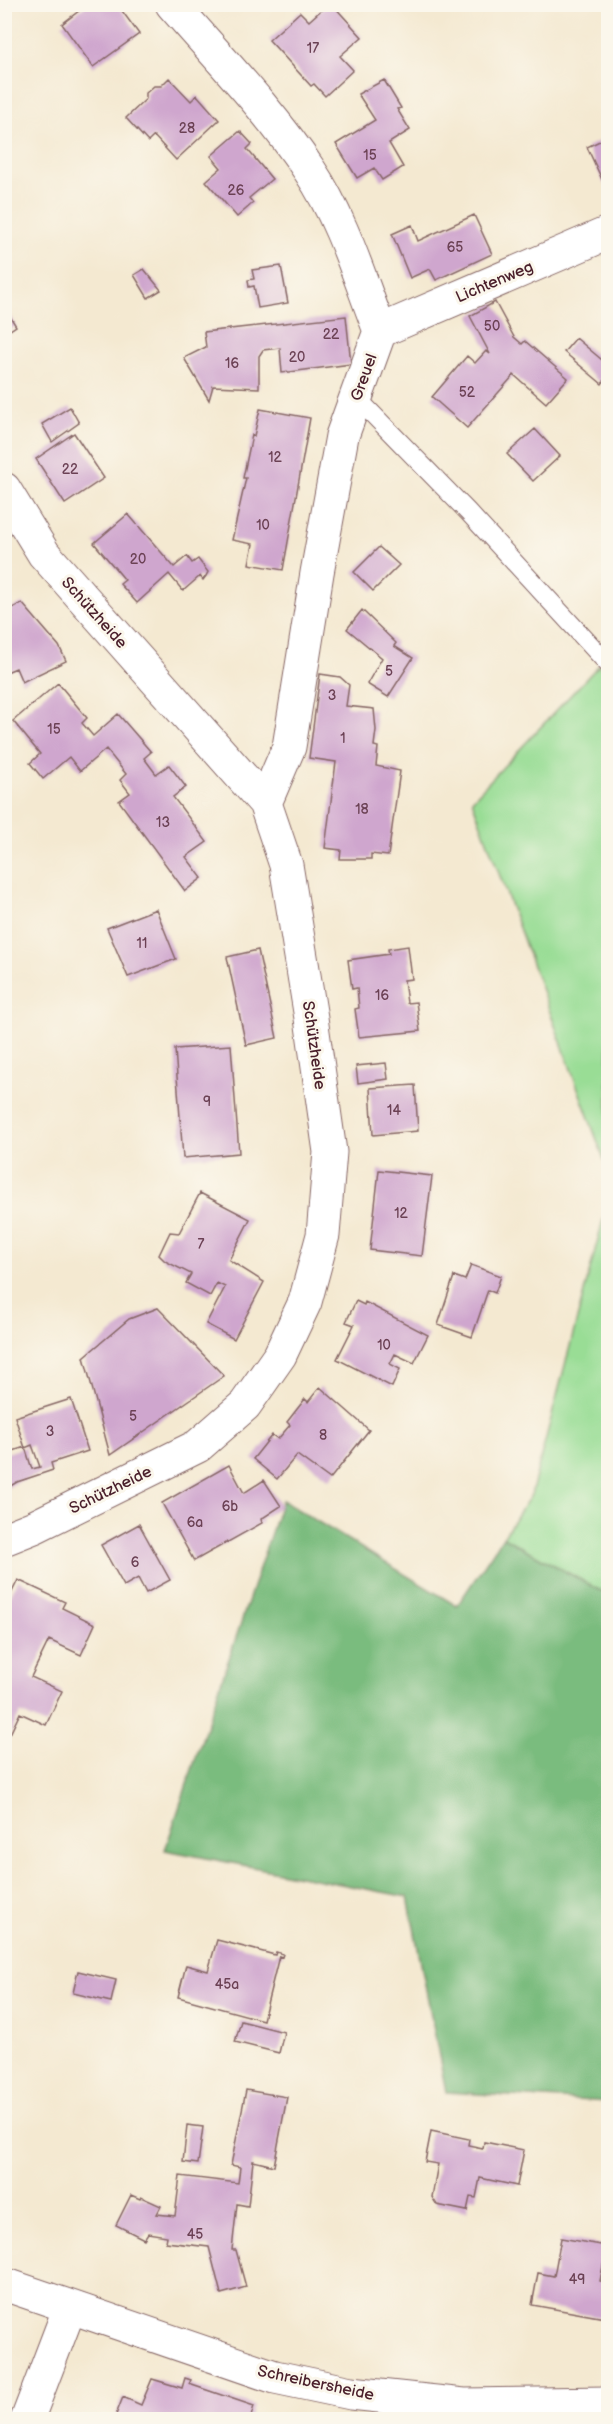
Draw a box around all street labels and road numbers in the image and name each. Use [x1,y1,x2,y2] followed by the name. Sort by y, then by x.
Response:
[453,258,536,307] street label: Lichtenweg
[347,351,382,404] street label: Greuel
[57,573,131,653] street label: Schützheide
[298,1000,329,1091] street label: Schützheide
[66,1462,155,1518] street label: Schützheide
[256,2362,376,2405] street label: Schreibersheide

